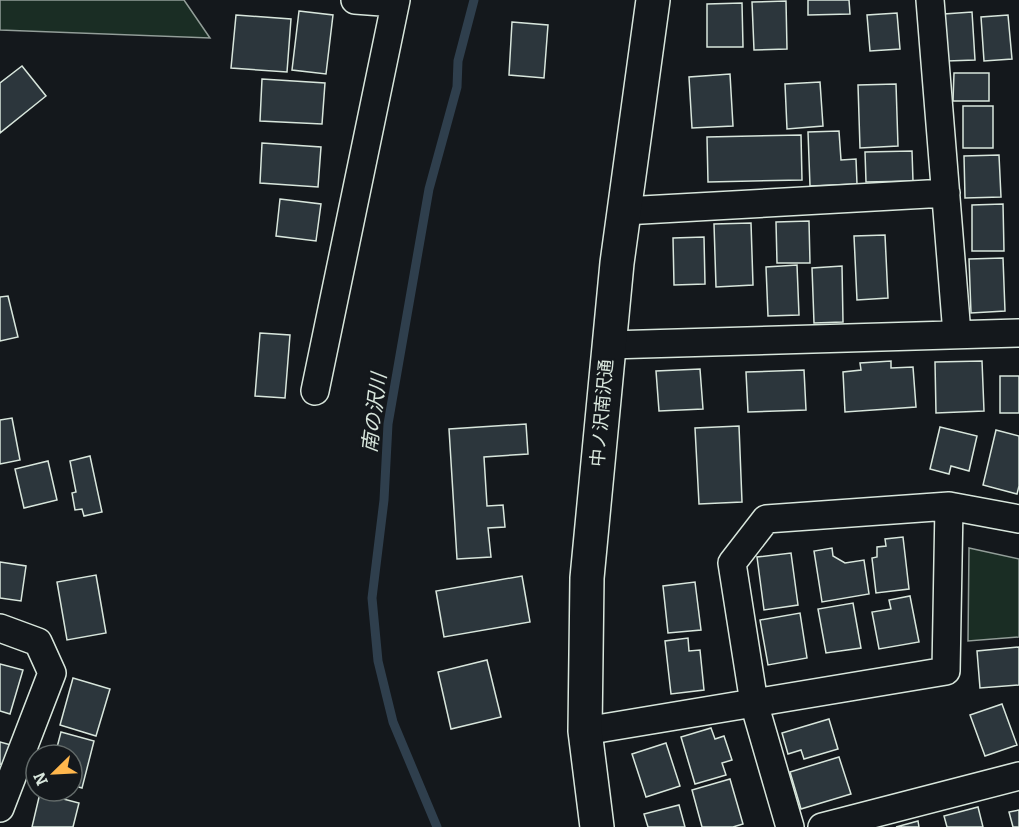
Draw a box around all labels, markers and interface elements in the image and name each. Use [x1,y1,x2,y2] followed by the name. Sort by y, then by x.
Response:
[586,358,618,468] street label: 中ノ沢南沢通
[357,370,391,454] water label: 南の沢川
[24,743,84,803] north arrow
[30,769,52,788] text: N

